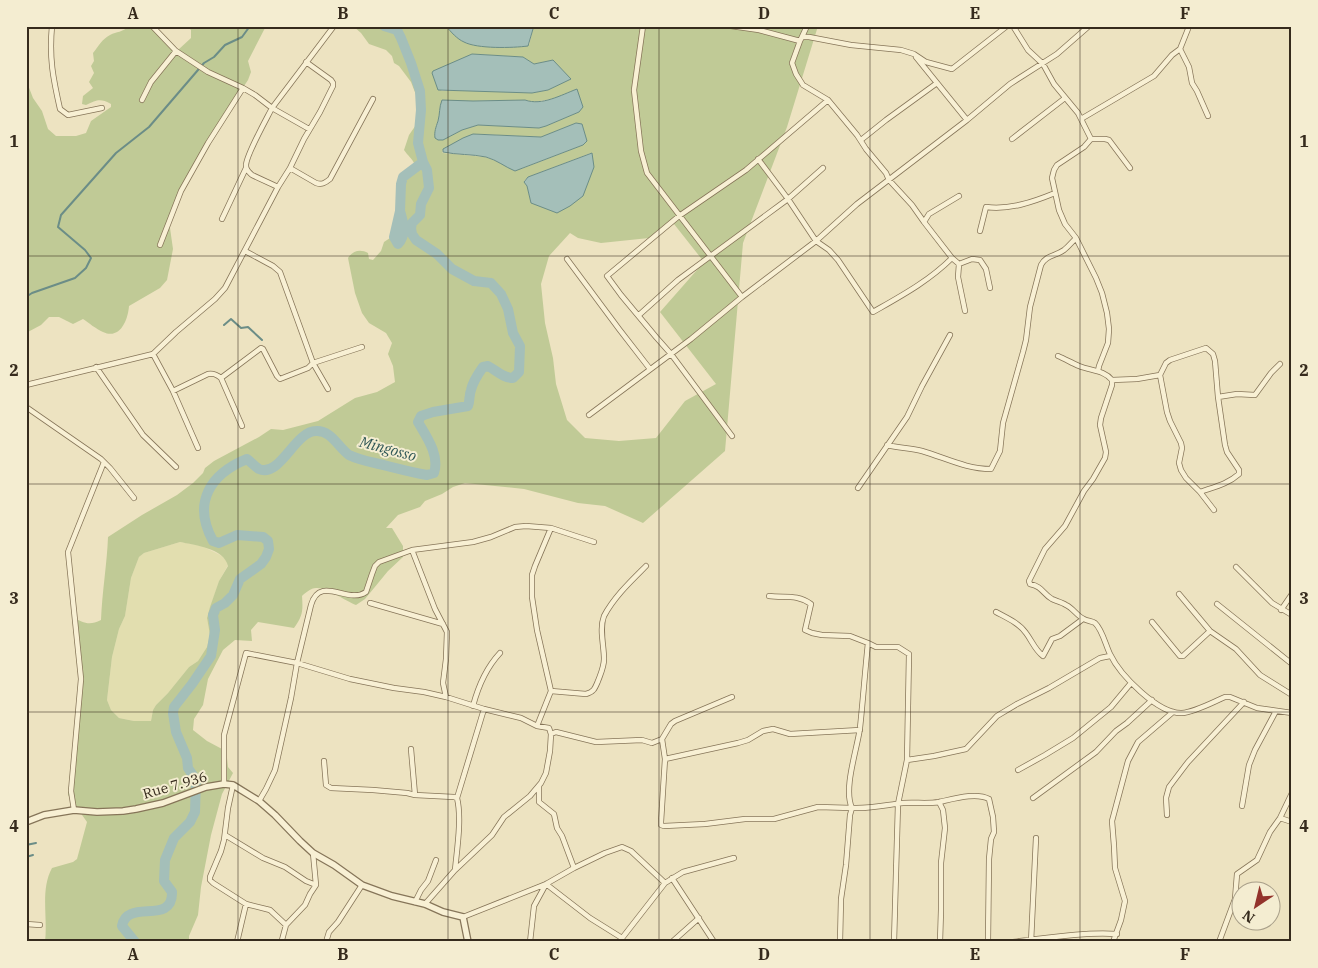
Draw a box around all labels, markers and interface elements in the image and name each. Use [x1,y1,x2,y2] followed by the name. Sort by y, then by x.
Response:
[127,3,139,23] text: A
[337,3,349,23] text: B
[549,3,559,23] text: C
[758,3,770,23] text: D
[970,3,980,23] text: E
[1180,3,1190,23] text: F
[9,131,19,151] text: 1
[1299,131,1309,151] text: 1
[9,360,19,380] text: 2
[1299,360,1309,380] text: 2
[357,432,419,465] water label: Mingosso
[9,588,19,608] text: 3
[1299,588,1309,608] text: 3
[141,767,209,803] street label: Rue 7.936
[9,816,19,836] text: 4
[1299,816,1309,836] text: 4
[1230,880,1280,930] north arrow
[1239,906,1258,927] text: N
[127,944,139,964] text: A
[337,944,349,964] text: B
[549,944,559,964] text: C
[758,944,770,964] text: D
[970,944,980,964] text: E
[1180,944,1190,964] text: F

